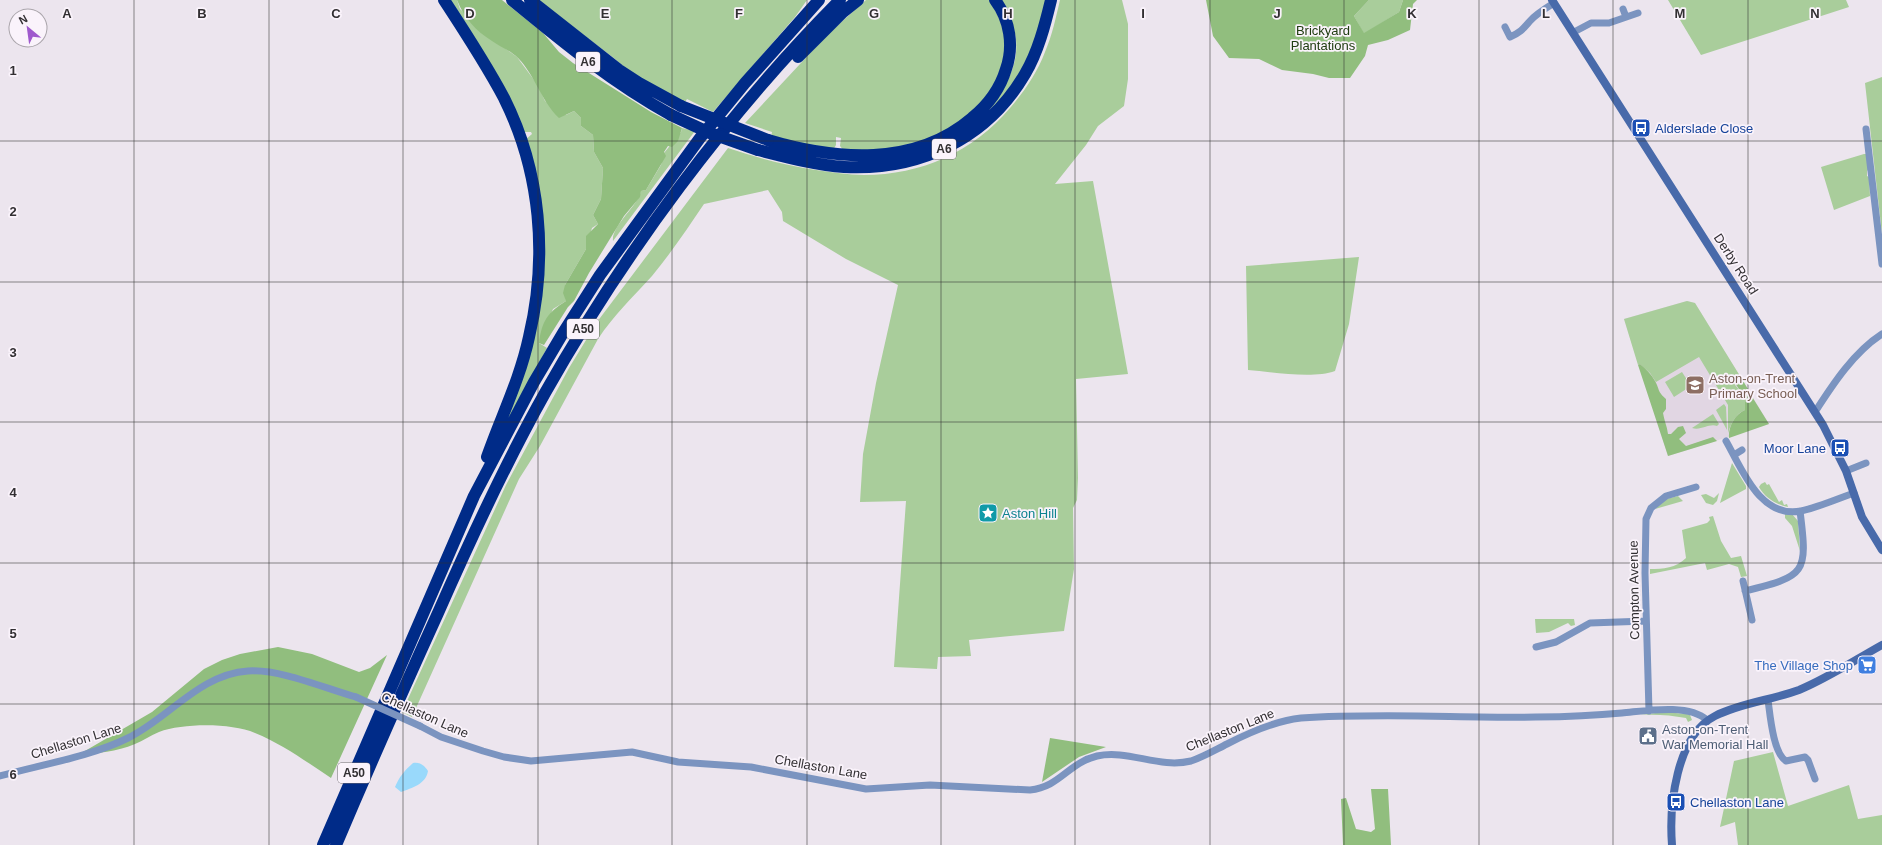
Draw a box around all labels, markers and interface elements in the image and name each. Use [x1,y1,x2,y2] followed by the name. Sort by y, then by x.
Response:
[62,6,72,21] text: A
[197,6,207,21] text: B
[331,6,341,21] text: C
[465,6,475,21] text: D
[601,6,610,21] text: E
[735,6,743,21] text: F
[869,6,879,21] text: G
[1003,6,1013,21] text: H
[1141,6,1145,21] text: I
[1273,6,1281,21] text: J
[1407,6,1417,21] text: K
[1542,6,1550,21] text: L
[1675,6,1685,21] text: M
[1810,6,1820,21] text: N
[8,8,48,48] north arrow
[17,12,30,26] text: N
[1291,23,1356,53] park label: Brickyard Plantations
[576,52,600,72] road number: A6
[9,63,17,78] text: 1
[1630,117,1652,139] bus stop icon: Alderslade Close
[1655,121,1753,136] place label: Alderslade Close
[932,139,956,159] road number: A6
[9,204,17,219] text: 2
[1711,231,1761,297] street label: Derby Road
[567,319,599,339] road number: A50
[9,345,17,360] text: 3
[1709,371,1797,401] place label: Aston-on-Trent Primary School
[1684,374,1706,396] school or university icon: Aston-on-Trent Primary School
[1829,437,1851,459] bus stop icon: Moor Lane
[1764,441,1826,456] place label: Moor Lane
[9,485,17,500] text: 4
[977,502,999,524] place icon: Aston Hill
[1002,506,1057,521] place label: Aston Hill
[1626,540,1642,640] street label: Compton Avenue
[9,626,17,641] text: 5
[1856,654,1878,676] supermarket icon: The Village Shop
[1754,658,1853,673] place label: The Village Shop
[379,689,471,741] street label: Chellaston Lane
[1184,705,1276,755] street label: Chellaston Lane
[29,720,123,762] street label: Chellaston Lane
[1662,722,1769,752] place label: Aston-on-Trent War Memorial Hall
[1637,725,1659,747] public building icon: Aston-on-Trent War Memorial Hall
[773,751,869,783] street label: Chellaston Lane
[338,763,370,783] road number: A50
[9,767,17,782] text: 6
[1665,791,1687,813] bus stop icon: Chellaston Lane
[1690,795,1784,810] place label: Chellaston Lane

